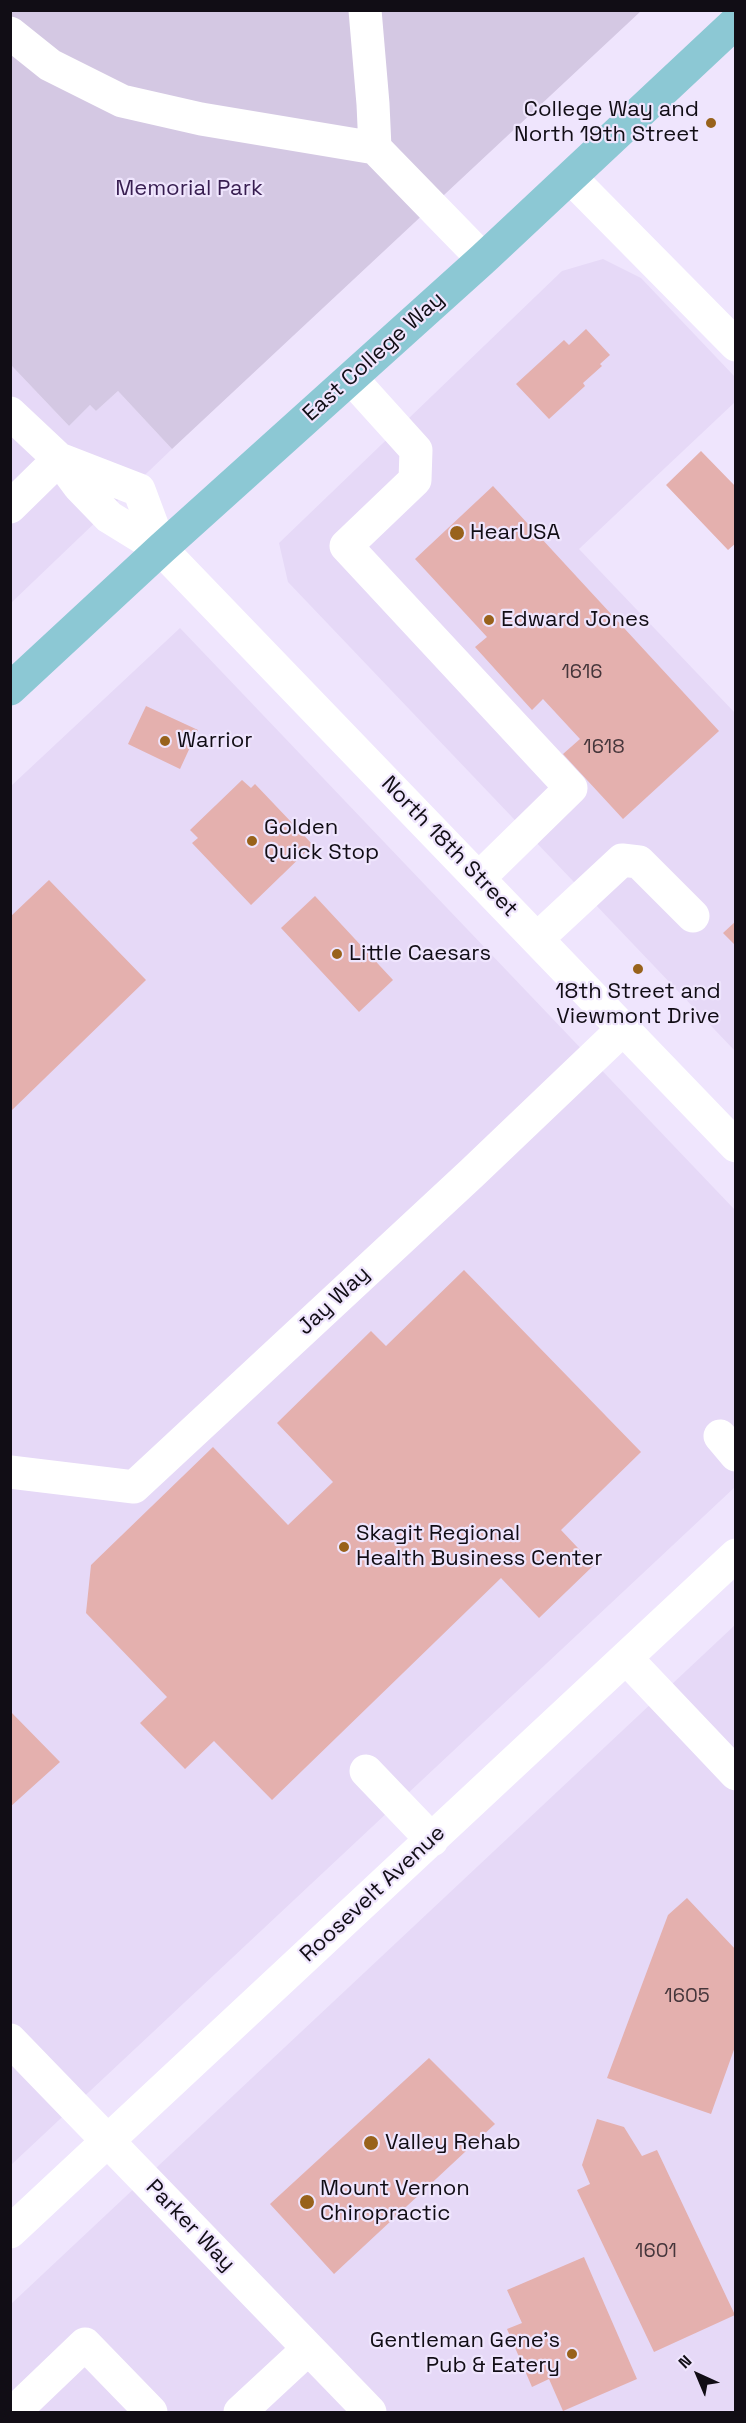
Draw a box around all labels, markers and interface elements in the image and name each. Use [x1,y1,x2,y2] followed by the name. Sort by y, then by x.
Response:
[514,97,699,148] place label: College Way and North 19th Street
[704,116,718,130] marker: College Way and North 19th Street
[115,176,263,202] park label: Memorial Park
[298,287,450,427] street label: East College Way
[470,520,560,546] place label: HearUSA
[448,524,466,542] marker: HearUSA
[501,607,650,633] place label: Edward Jones
[482,613,496,627] marker: Edward Jones
[561,661,603,685] house number: 1616
[177,728,253,754] place label: Warrior
[158,734,172,748] marker: Warrior
[583,736,625,760] house number: 1618
[375,771,523,923] street label: North 18th Street
[264,815,379,866] place label: Golden Quick Stop
[245,834,259,848] marker: Golden Quick Stop
[349,941,491,967] place label: Little Caesars
[330,947,344,961] marker: Little Caesars
[631,962,645,976] marker: 18th Street and Viewmont Drive
[555,979,721,1030] place label: 18th Street and Viewmont Drive
[293,1261,375,1341] street label: Jay Way
[356,1521,602,1572] place label: Skagit Regional Health Business Center
[337,1540,351,1554] marker: Skagit Regional Health Business Center
[295,1820,451,1968] street label: Roosevelt Avenue
[664,1985,710,2009] house number: 1605
[385,2130,521,2156] place label: Valley Rehab
[362,2134,380,2152] marker: Valley Rehab
[140,2175,240,2277] street label: Parker Way
[320,2176,470,2228] place label: Mount Vernon Chiropractic
[298,2193,316,2211] marker: Mount Vernon Chiropractic
[635,2240,677,2264] house number: 1601
[370,2328,560,2380] place label: Gentleman Gene's Pub & Eatery
[668,2345,728,2405] north arrow
[565,2347,579,2361] marker: Gentleman Gene's Pub & Eatery
[674,2350,696,2373] text: N

